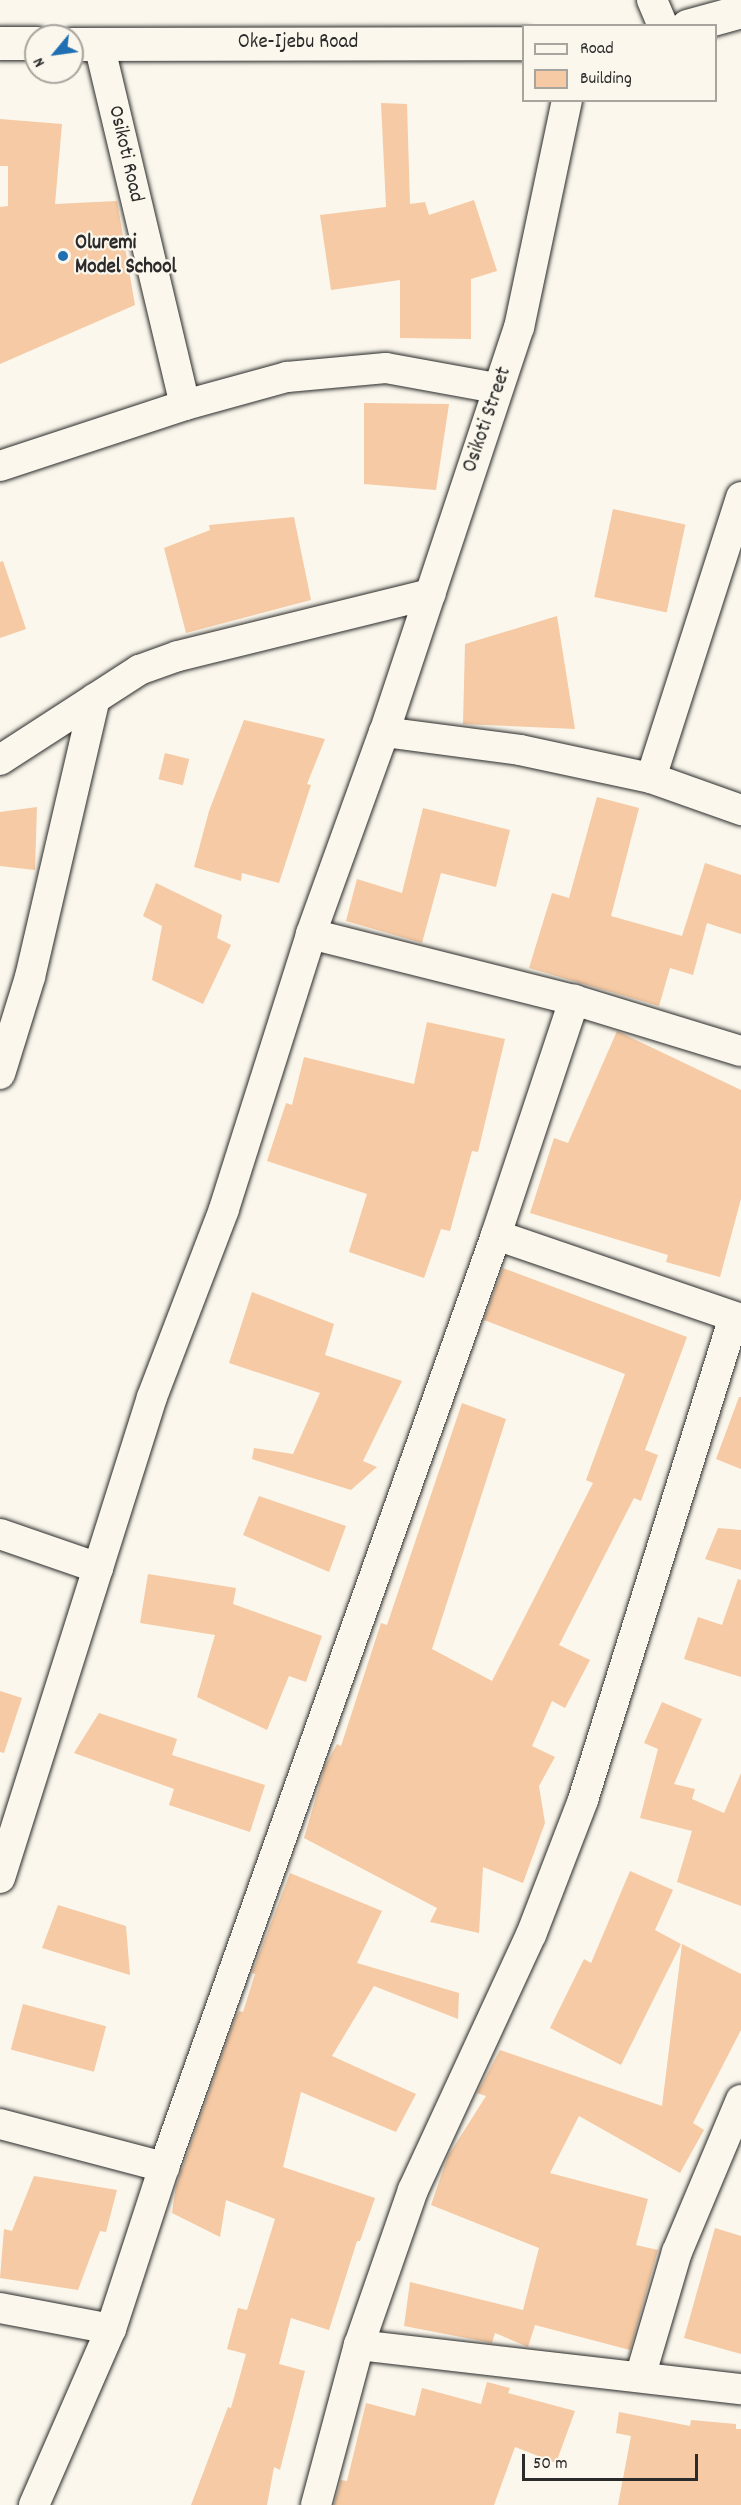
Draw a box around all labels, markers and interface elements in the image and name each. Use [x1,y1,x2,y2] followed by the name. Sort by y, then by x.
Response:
[24,24,84,84] north arrow
[522,24,717,102] legend
[238,30,358,56] street label: Oke-Ijebu Road
[580,37,614,62] text: Road
[28,53,52,71] text: N
[580,67,632,92] text: Building
[102,103,148,205] street label: Osikoti Road
[75,231,177,281] place label: Oluremi Model School
[56,249,70,263] marker: Oluremi Model School
[458,364,518,476] street label: Osikoti Street
[525,2442,700,2480] scale bar
[533,2452,568,2477] text: 50 m

